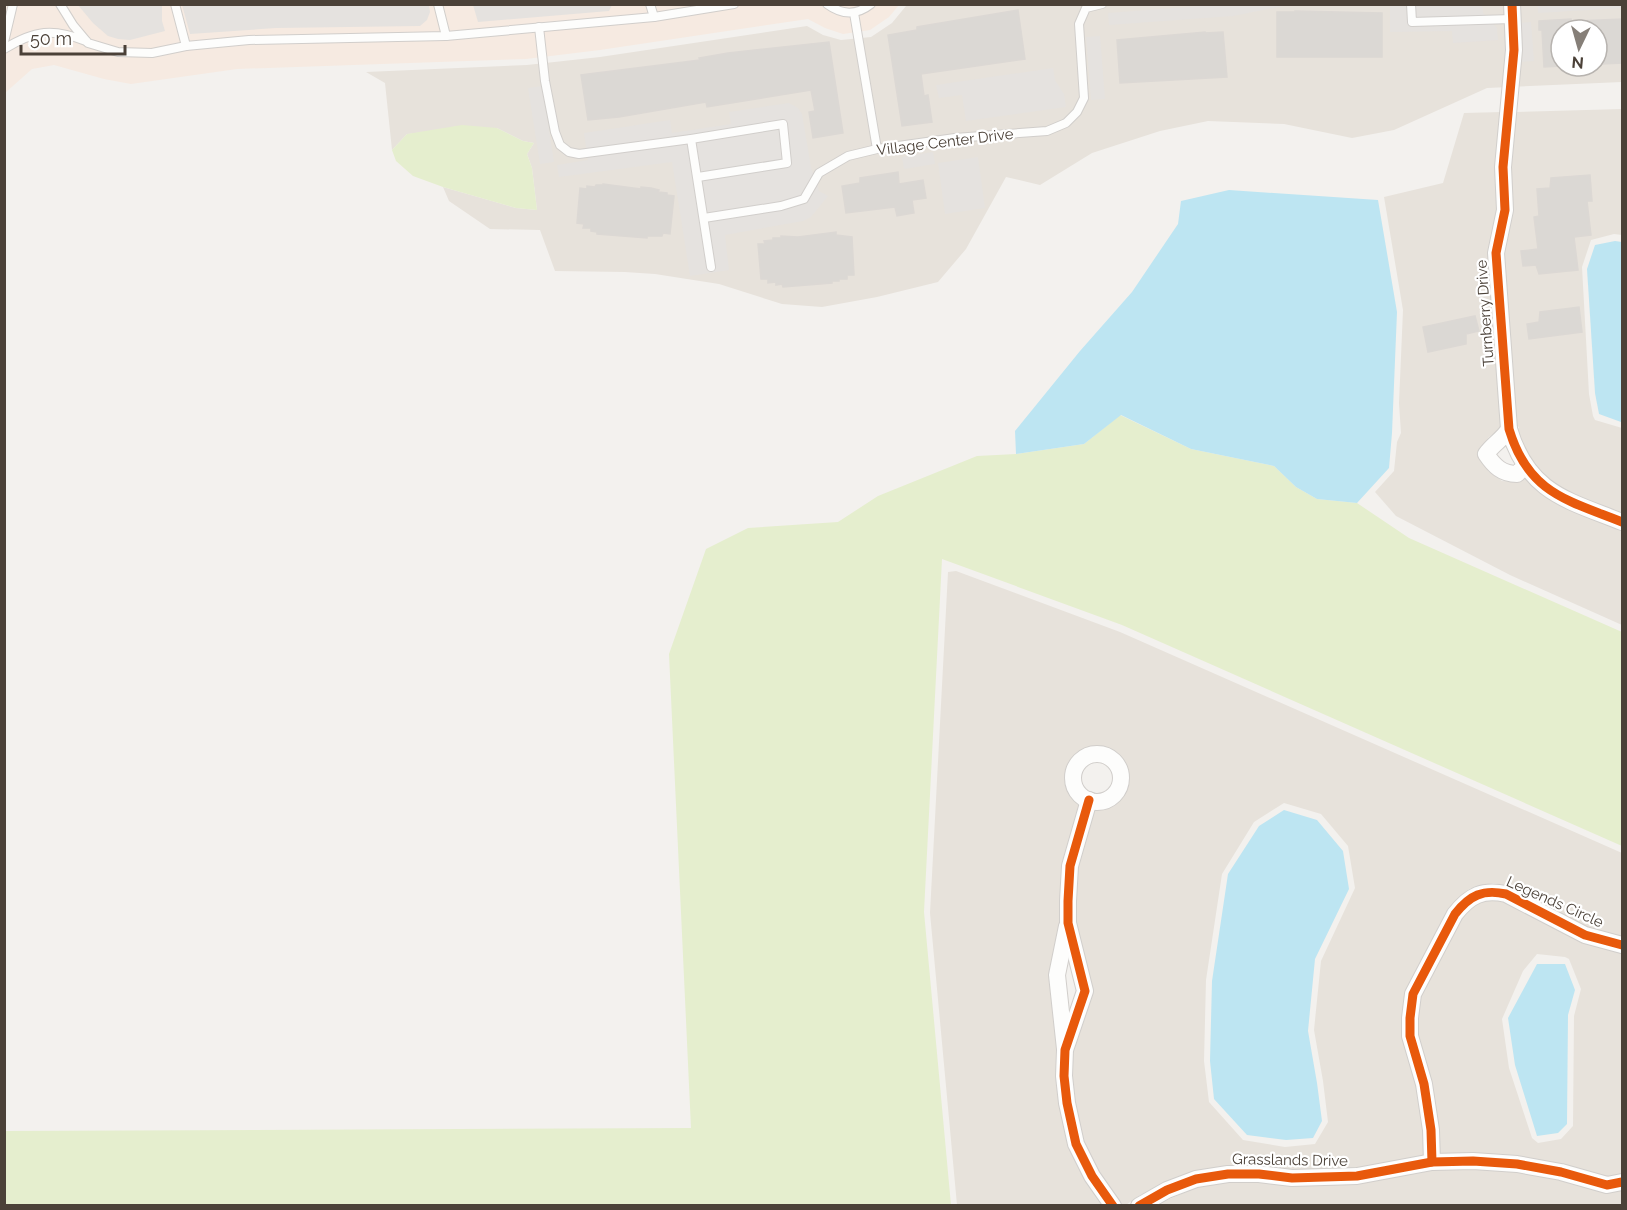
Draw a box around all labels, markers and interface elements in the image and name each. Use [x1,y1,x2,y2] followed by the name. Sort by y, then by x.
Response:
[21,18,124,56] scale bar
[1549,18,1609,78] north arrow
[30,28,72,49] text: 50 m
[1571,52,1585,72] text: N
[876,125,1015,159] street label: Village Center Drive
[1472,259,1498,367] street label: Turnberry Drive
[1504,873,1606,932] street label: Legends Circle
[1232,1150,1348,1170] street label: Grasslands Drive

